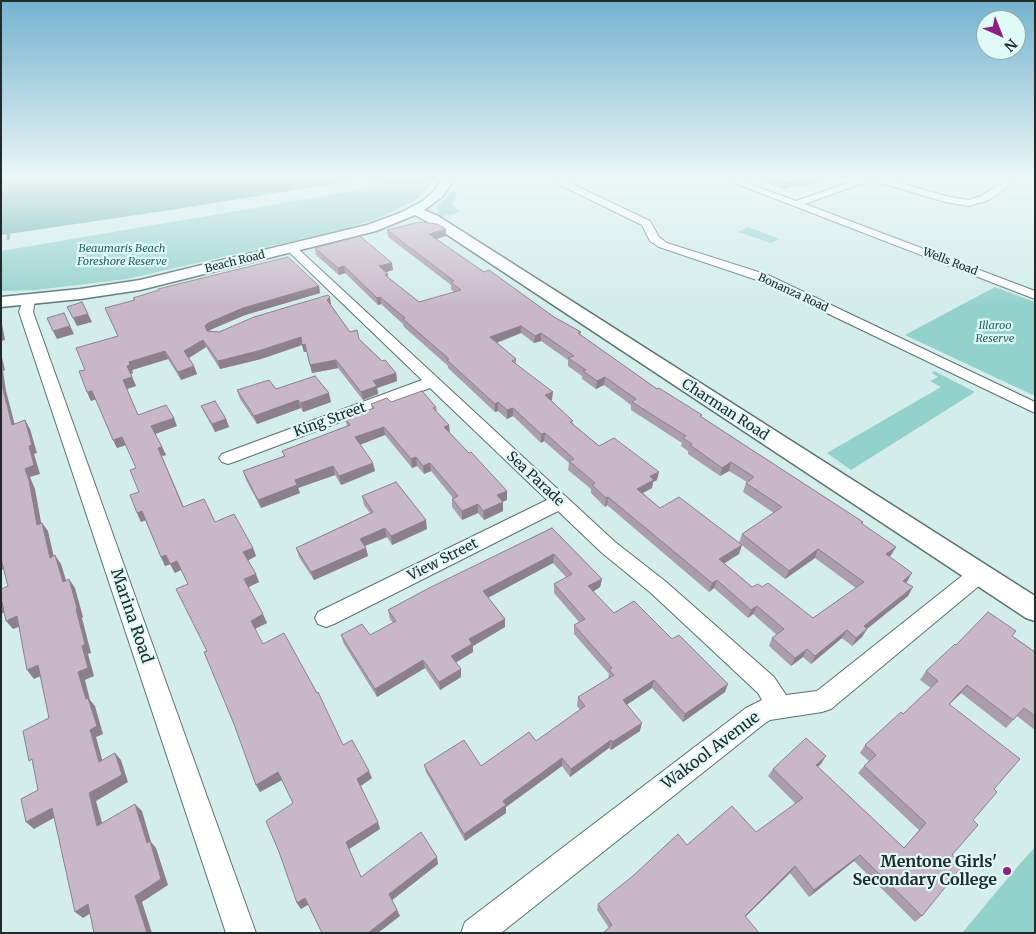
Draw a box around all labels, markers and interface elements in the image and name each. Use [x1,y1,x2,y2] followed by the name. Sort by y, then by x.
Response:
[976,10,1026,60] north arrow
[1000,35,1021,55] text: N
[77,242,167,268] park label: Beaumaris Beach Foreshore Reserve
[921,245,979,279] street label: Wells Road
[204,248,266,276] street label: Beach Road
[756,271,830,315] street label: Bonanza Road
[976,319,1014,345] park label: Illaroo Reserve
[678,376,772,444] street label: Charman Road
[292,399,368,441] street label: King Street
[503,448,567,510] street label: Sea Parade
[405,535,481,585] street label: View Street
[106,566,156,666] street label: Marina Road
[658,708,764,794] street label: Wakool Avenue
[852,852,997,890] place label: Mentone Girls' Secondary College
[1001,865,1013,877] marker: Mentone Girls' Secondary College

